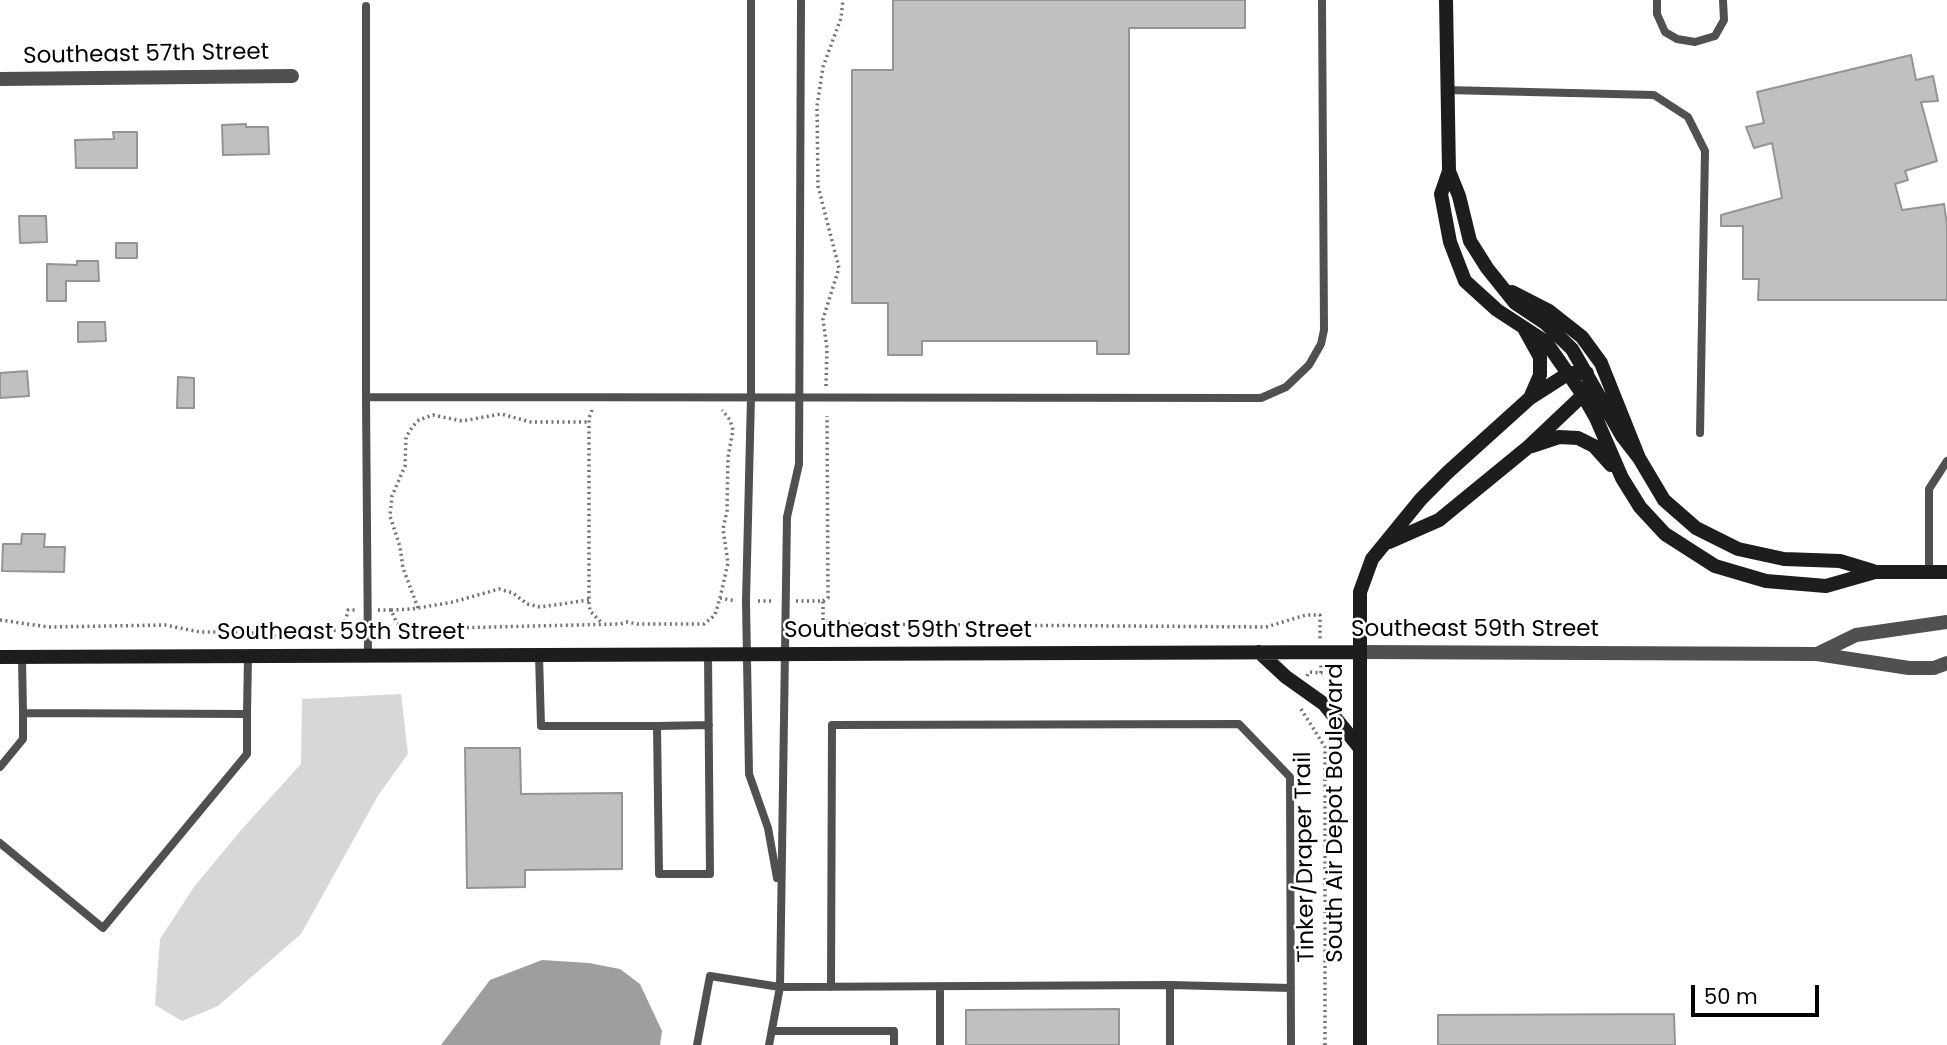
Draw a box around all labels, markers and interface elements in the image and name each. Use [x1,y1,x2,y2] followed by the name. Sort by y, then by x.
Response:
[23,39,269,71] street label: Southeast 57th Street
[1351,616,1599,644] street label: Southeast 59th Street
[784,617,1032,645] street label: Southeast 59th Street
[217,619,465,647] street label: Southeast 59th Street
[1322,663,1350,963] street label: South Air Depot Boulevard
[1290,751,1322,963] street label: Tinker/Draper Trail
[1695,972,1823,1016] scale bar
[1704,982,1758,1011] text: 50 m

